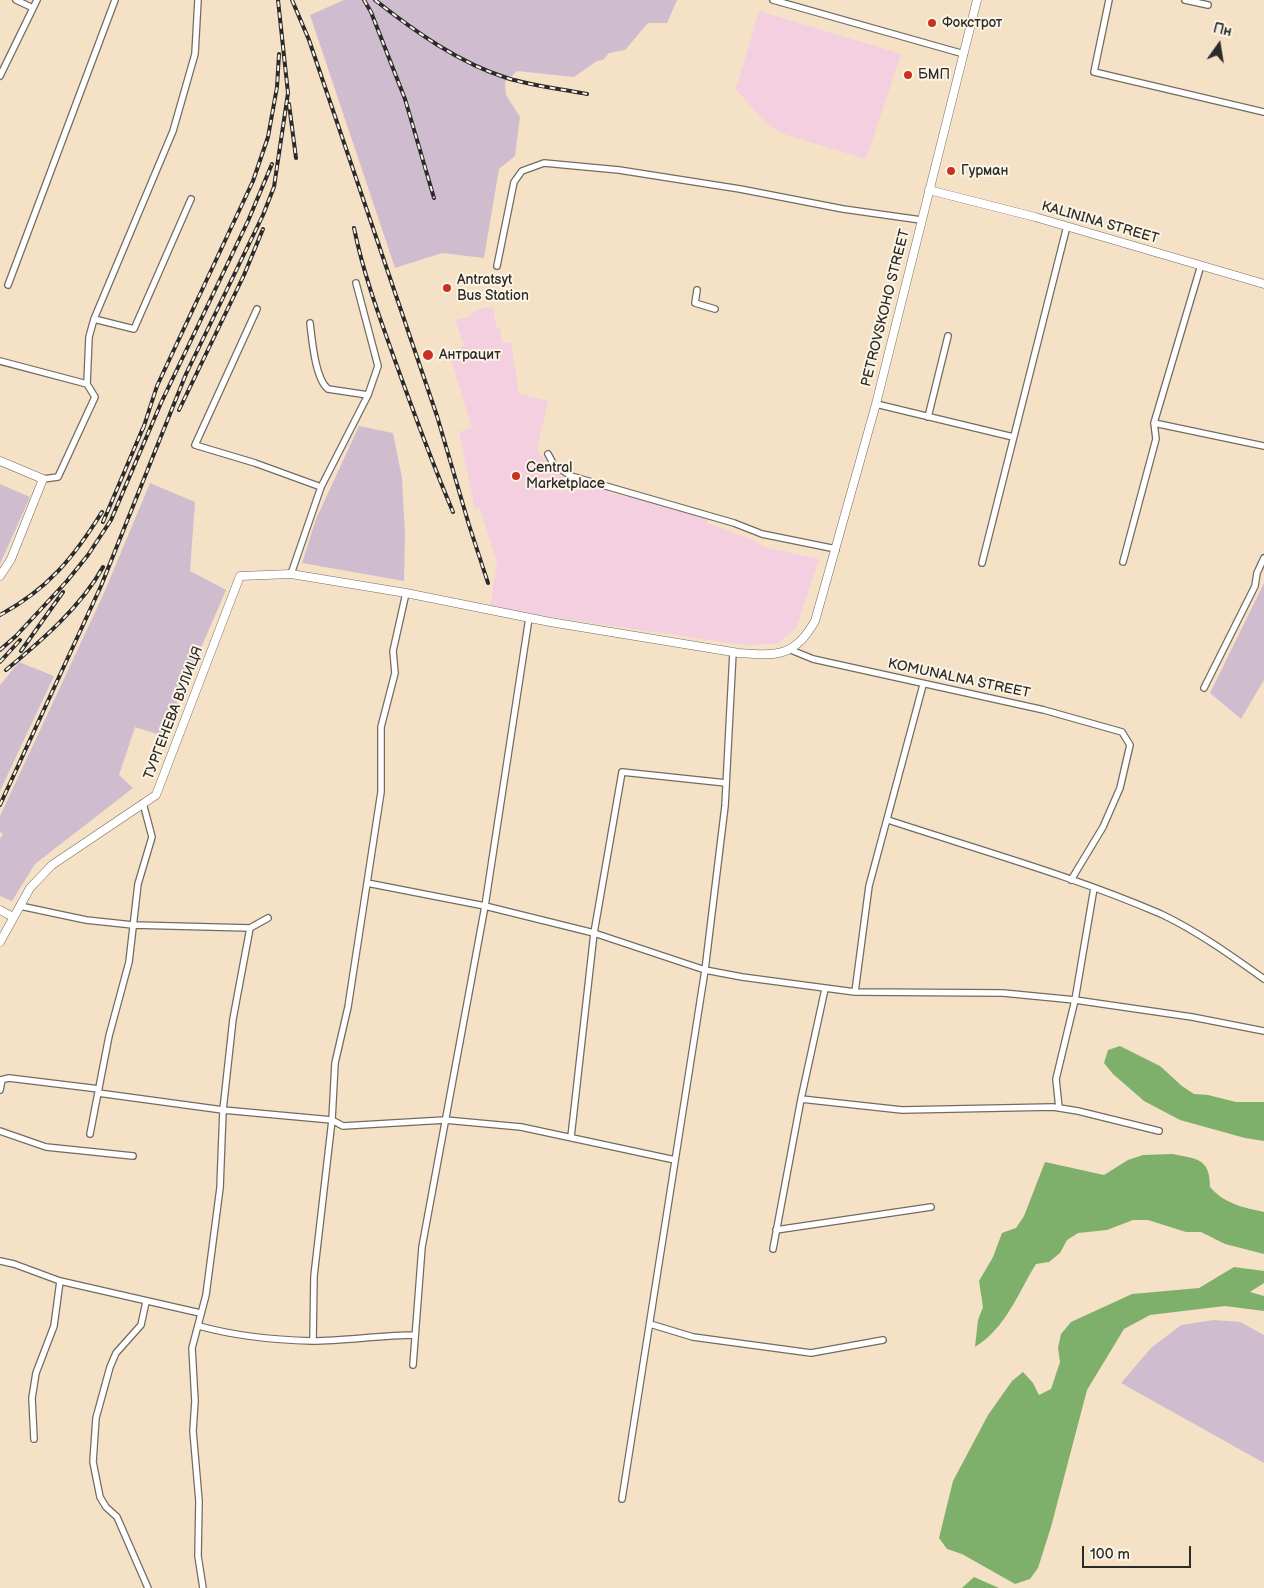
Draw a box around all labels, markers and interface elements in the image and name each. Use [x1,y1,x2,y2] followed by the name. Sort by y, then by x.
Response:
[942,15,1002,31] place label: Фокстрот
[926,17,938,29] marker: Фокстрот
[1194,20,1244,70] north arrow
[1211,20,1233,40] text: Пн
[918,67,950,83] place label: БМП
[902,69,914,81] marker: БМП
[961,163,1009,179] place label: Гурман
[945,165,957,177] marker: Гурман
[1039,198,1161,248] street label: KALININA STREET
[858,228,914,388] street label: PETROVSKOHO STREET
[457,272,529,304] place label: Antratsyt Bus Station
[441,282,453,294] marker: Antratsyt Bus Station
[439,347,501,363] place label: Антрацит
[421,348,435,362] marker: Антрацит
[526,460,605,492] place label: Central Marketplace
[510,470,522,482] marker: Central Marketplace
[141,644,207,782] street label: ТУРГЕНЕВА ВУЛИЦЯ
[886,656,1032,702] street label: KOMUNALNA STREET
[1084,1536,1193,1568] scale bar
[1090,1545,1130,1564] text: 100 m

